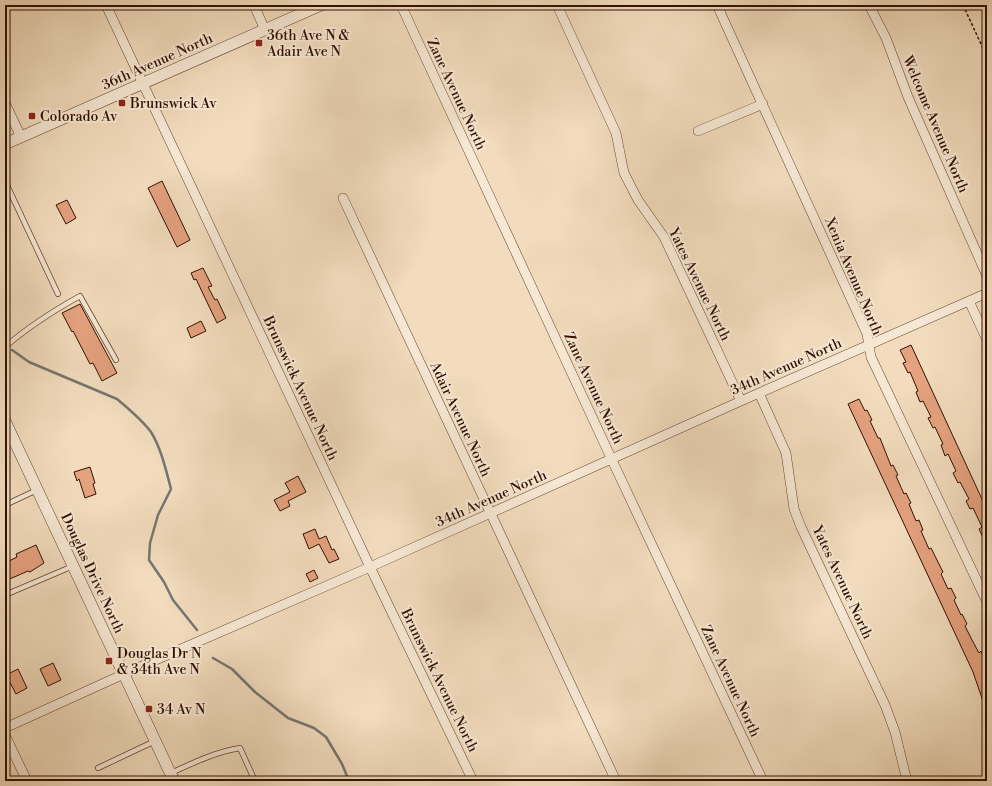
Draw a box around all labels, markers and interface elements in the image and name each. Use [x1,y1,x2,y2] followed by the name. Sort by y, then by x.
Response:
[266,27,350,61] place label: 36th Ave N & Adair Ave N
[99,29,216,94] street label: 36th Avenue North
[422,36,490,154] street label: Zane Avenue North
[254,38,264,48] marker: 36th Ave N & Adair Ave N
[898,52,972,196] street label: Welcome Avenue North
[129,95,217,113] place label: Brunswick Av
[117,98,127,108] marker: Brunswick Av
[40,108,118,126] place label: Colorado Av
[27,111,37,121] marker: Colorado Av
[820,214,886,339] street label: Xenia Avenue North
[663,224,735,344] street label: Yates Avenue North
[258,312,342,464] street label: Brunswick Avenue North
[559,330,627,448] street label: Zane Avenue North
[728,334,845,399] street label: 34th Avenue North
[425,358,495,480] street label: Adair Avenue North
[433,466,550,531] street label: 34th Avenue North
[56,510,128,637] street label: Douglas Drive North
[807,522,877,643] street label: Yates Avenue North
[396,605,482,756] street label: Brunswick Avenue North
[696,623,764,741] street label: Zane Avenue North
[117,645,202,679] place label: Douglas Dr N & 34th Ave N
[104,656,114,666] marker: Douglas Dr N & 34th Ave N
[157,701,206,719] place label: 34 Av N
[144,704,154,714] marker: 34 Av N

